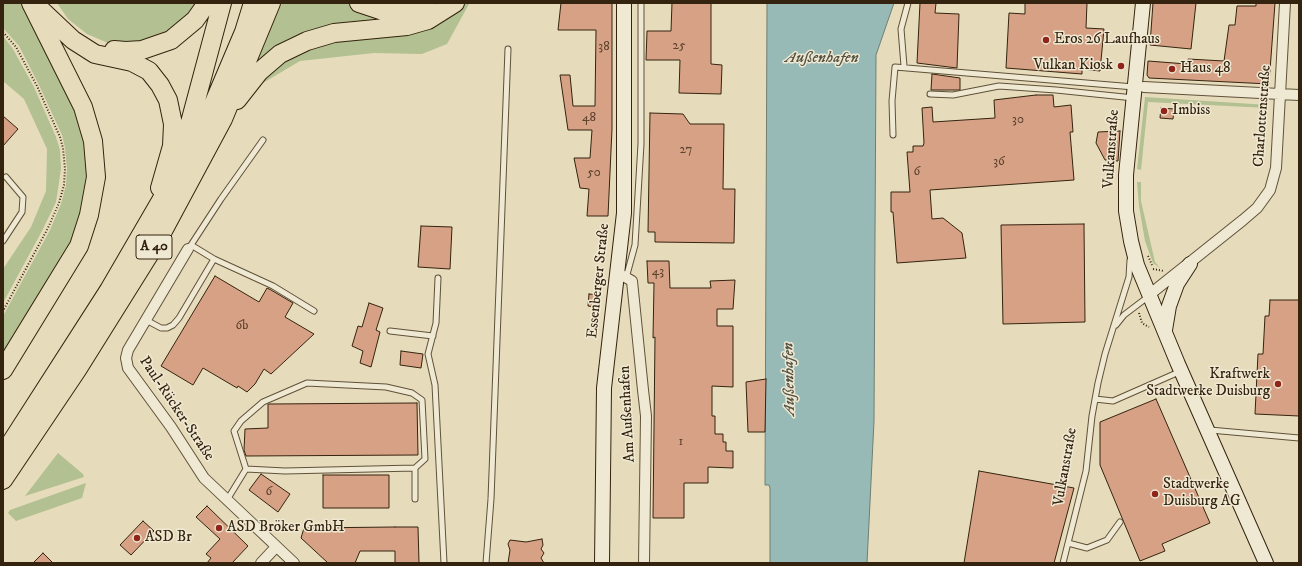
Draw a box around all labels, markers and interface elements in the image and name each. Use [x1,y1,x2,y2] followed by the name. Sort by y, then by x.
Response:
[1054,31,1160,49] place label: Eros 26 Laufhaus
[1041,35,1051,45] marker: Eros 26 Laufhaus
[673,38,685,54] house number: 25
[598,39,610,55] house number: 38
[785,49,859,69] water label: Außenhafen
[1034,57,1113,75] place label: Vulkan Kiosk
[1180,60,1231,78] place label: Haus 48
[1116,61,1126,71] marker: Vulkan Kiosk
[1167,64,1177,74] marker: Haus 48
[1250,64,1276,168] street label: Charlottenstraße
[1172,102,1210,120] place label: Imbiss
[1159,106,1169,116] marker: Imbiss
[1100,109,1124,189] street label: Vulkanstraße
[582,110,596,126] house number: 48
[1012,112,1024,128] house number: 30
[680,142,692,158] house number: 27
[993,154,1005,170] house number: 36
[914,164,920,180] house number: 6
[587,165,601,181] house number: 50
[584,223,614,339] street label: Essenberger Straße
[136,235,172,259] road number: A 40
[652,264,664,280] house number: 43
[236,318,248,334] house number: 6b
[780,342,800,416] water label: Außenhafen
[135,354,217,464] street label: Paul-Rücker-Straße
[616,365,640,463] street label: Am Außenhafen
[1146,366,1270,401] place label: Kraftwerk Stadtwerke Duisburg
[1273,379,1283,389] marker: Kraftwerk Stadtwerke Duisburg
[1050,426,1082,508] street label: Vulkanstraße
[679,434,683,450] house number: 1
[1163,476,1241,511] place label: Stadtwerke Duisburg AG
[266,484,272,500] house number: 6
[1150,489,1160,499] marker: Stadtwerke Duisburg AG
[227,519,344,537] place label: ASD Bröker GmbH
[214,523,224,533] marker: ASD Bröker GmbH
[145,529,192,547] place label: ASD Br
[132,533,142,543] marker: ASD Br

